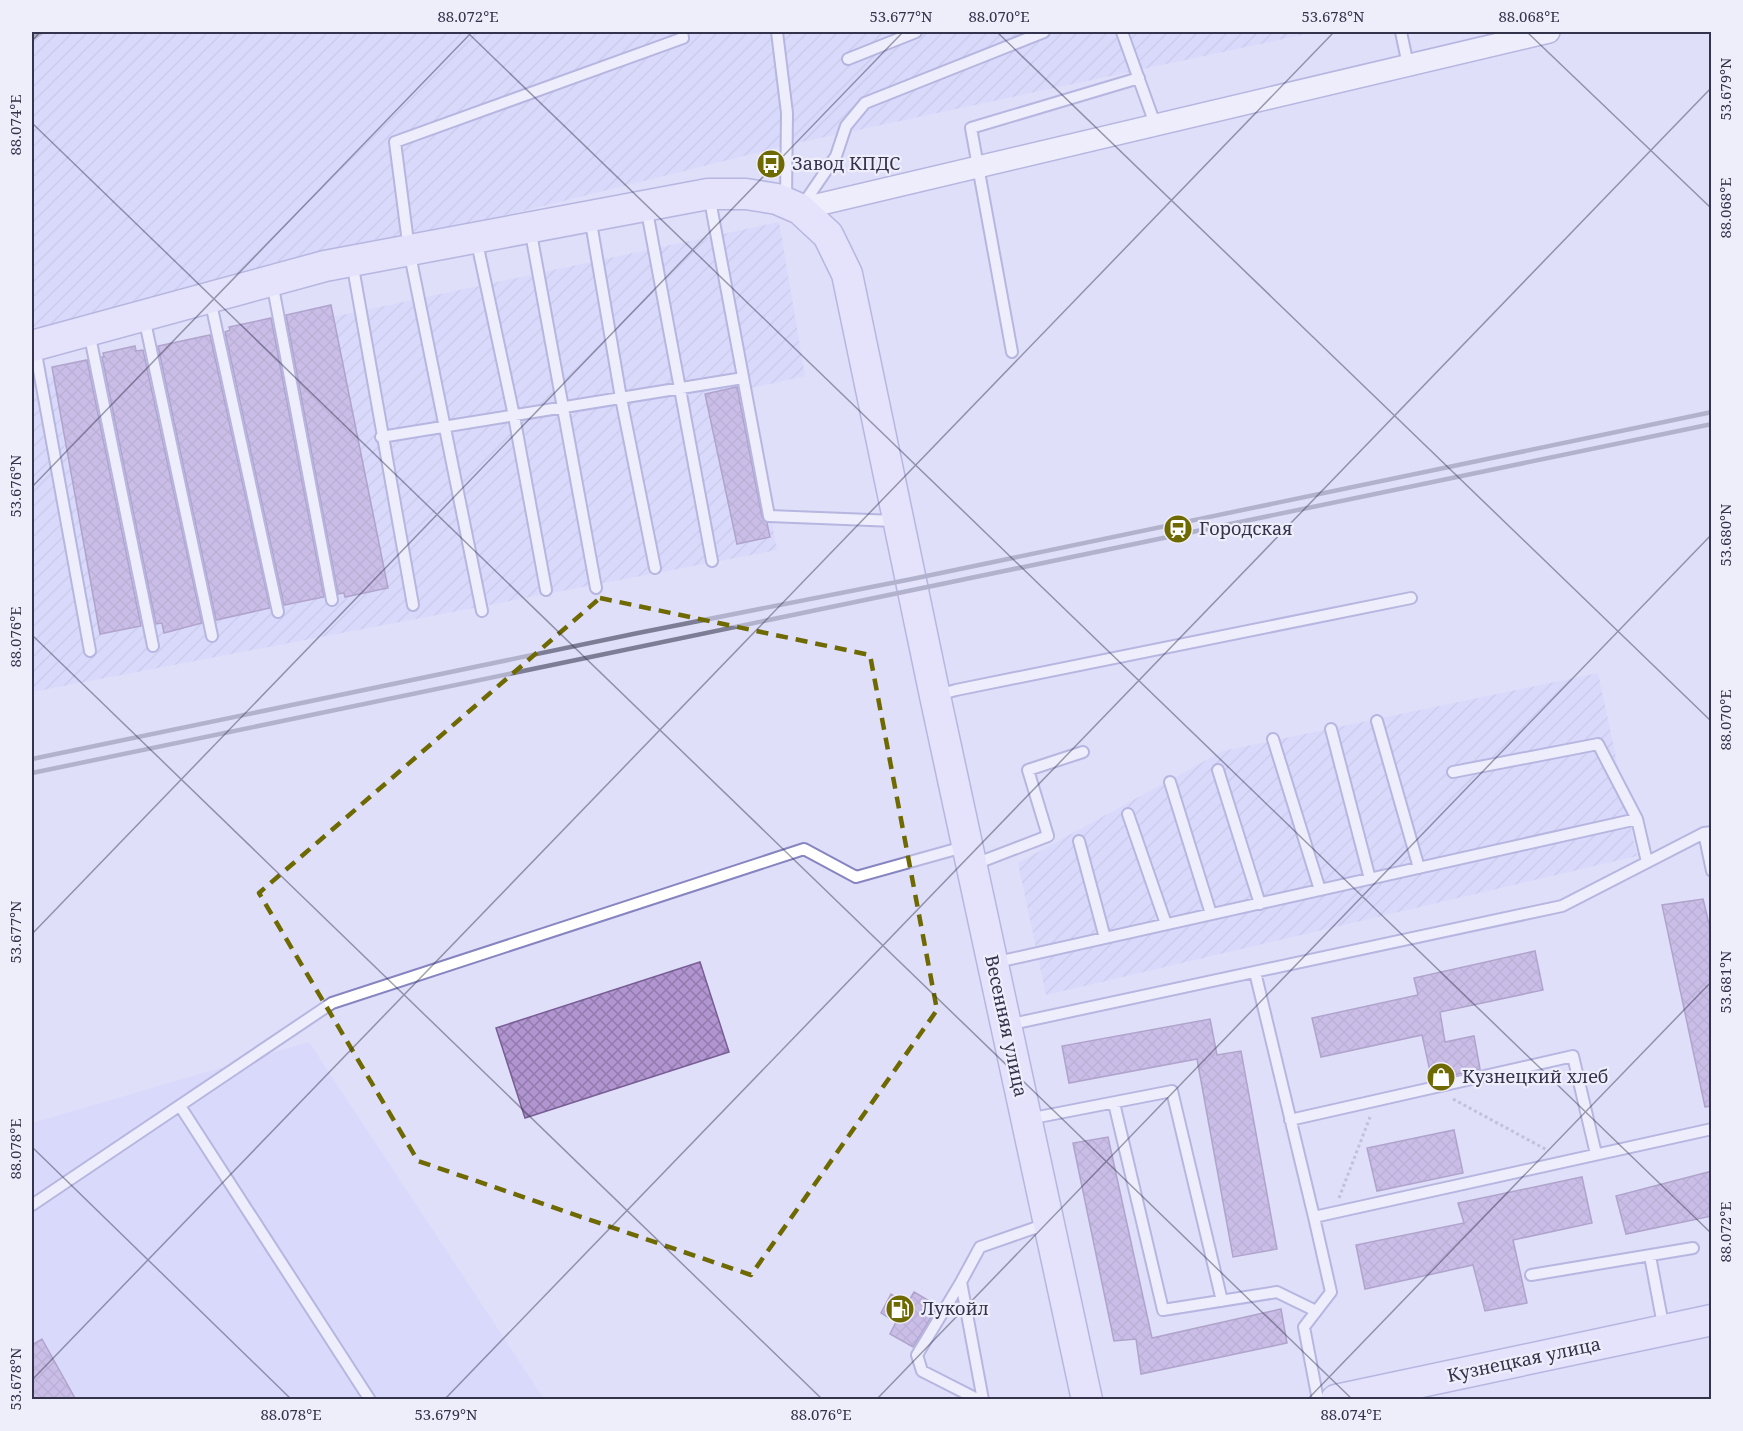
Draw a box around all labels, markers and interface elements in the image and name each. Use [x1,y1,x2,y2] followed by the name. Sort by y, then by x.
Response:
[437,6,499,26] text: 88.072°E
[869,6,933,26] text: 53.677°N
[968,6,1030,26] text: 88.070°E
[1301,6,1365,26] text: 53.678°N
[1498,6,1560,26] text: 88.068°E
[1715,57,1735,121] text: 53.679°N
[5,94,25,156] text: 88.074°E
[755,148,787,180] bus stop icon: Завод КПДС
[792,151,900,175] place label: Завод КПДС
[1715,177,1735,239] text: 88.068°E
[5,454,25,518] text: 53.676°N
[1715,503,1735,567] text: 53.680°N
[1162,513,1194,545] station icon: Городская
[1199,516,1293,540] place label: Городская
[5,606,25,668] text: 88.076°E
[1715,689,1735,751] text: 88.070°E
[5,900,25,964] text: 53.677°N
[1715,950,1735,1014] text: 53.681°N
[980,952,1034,1099] street label: Весенняя улица
[1425,1061,1457,1093] shop icon: Кузнецкий хлеб
[1462,1064,1608,1088] place label: Кузнецкий хлеб
[5,1118,25,1180] text: 88.078°E
[1715,1201,1735,1263] text: 88.072°E
[884,1293,916,1325] fuel station icon: Лукойл
[921,1296,989,1320] place label: Лукойл
[1445,1331,1603,1387] street label: Кузнецкая улица
[5,1347,25,1411] text: 53.678°N
[260,1404,322,1424] text: 88.078°E
[414,1404,478,1424] text: 53.679°N
[790,1404,852,1424] text: 88.076°E
[1320,1404,1382,1424] text: 88.074°E

